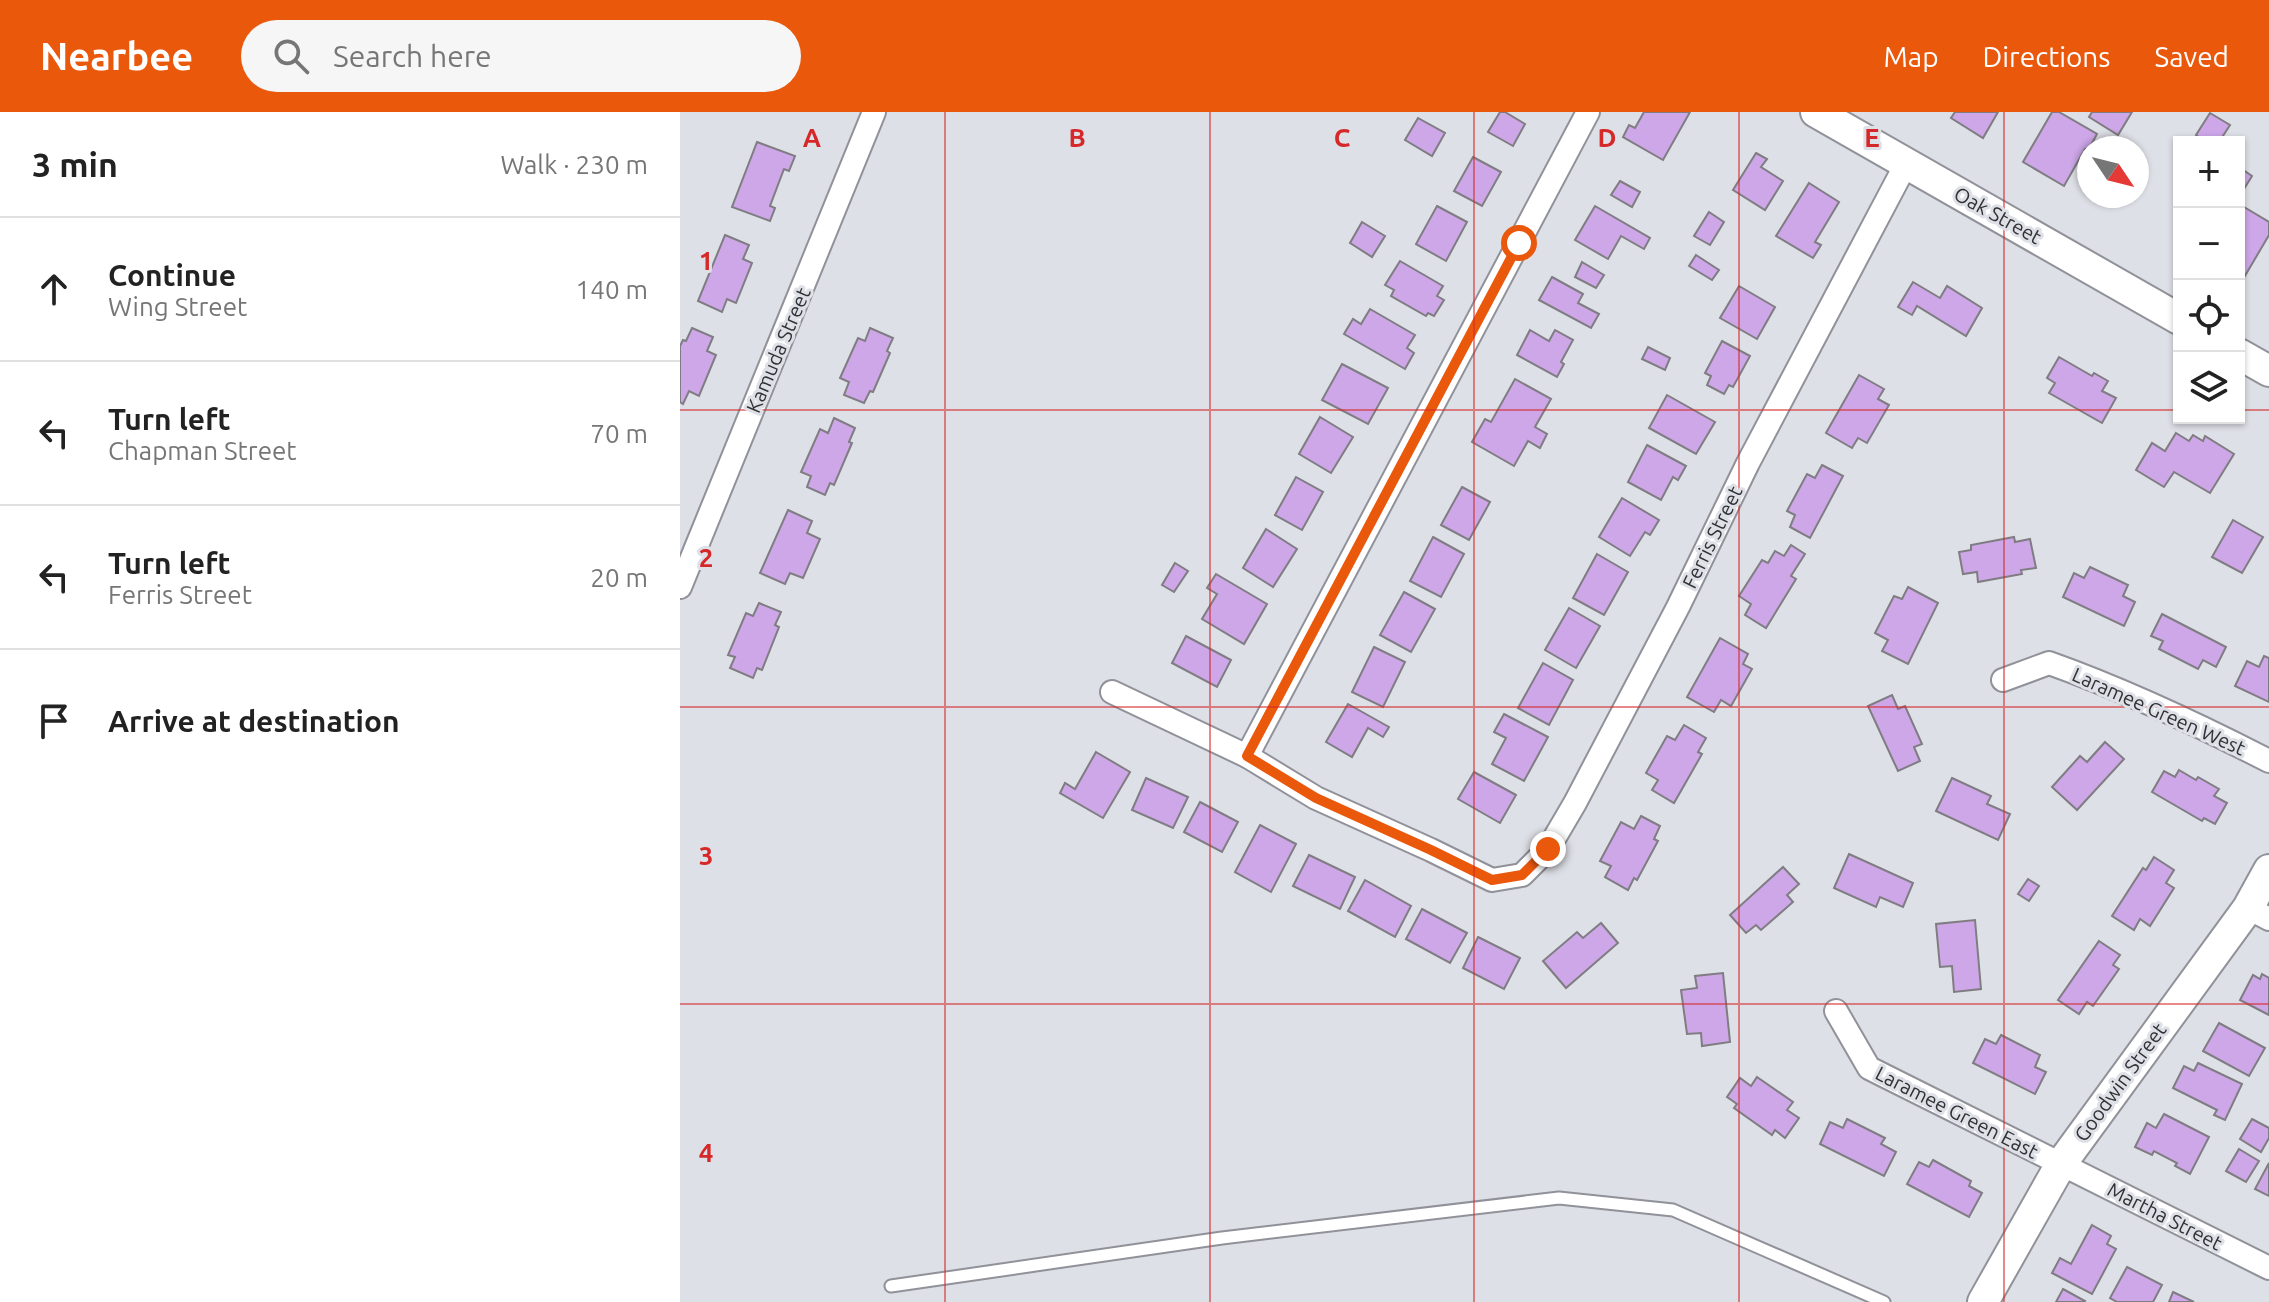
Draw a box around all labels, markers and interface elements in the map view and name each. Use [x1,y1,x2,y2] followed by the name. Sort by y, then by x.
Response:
[241,20,801,92] search box
[269,34,313,78] icon: search
[40,35,193,77] text: Nearbee
[333,39,492,73] text: Search here
[1883,41,1939,72] text: Map
[1983,41,2110,72] text: Directions
[2154,41,2229,72] text: Saved
[803,123,822,152] text: A
[1068,123,1086,152] text: B
[1334,123,1351,152] text: C
[1598,123,1616,152] text: D
[1864,123,1880,152] text: E
[2077,136,2149,208] north arrow
[2173,136,2245,424] map controls
[2173,136,2245,208] button: +
[32,145,118,183] text: 3 min
[500,150,648,179] text: Walk · 230 m
[1950,182,2046,248] street label: Oak Street
[2173,208,2245,280] button: −
[1501,225,1537,261] route start
[699,246,713,275] text: 1
[108,258,236,292] text: Continue
[32,267,76,311] icon: ahead
[576,275,648,304] text: 140 m
[2173,280,2245,352] button: locate
[741,284,815,416] street label: Kamuda Street
[108,292,247,321] text: Wing Street
[2173,352,2245,424] button: layers
[108,402,230,436] text: Turn left
[32,411,76,455] icon: left
[590,419,648,448] text: 70 m
[108,436,297,465] text: Chapman Street
[1677,482,1747,592] street label: Ferris Street
[699,543,713,572] text: 2
[108,546,230,580] text: Turn left
[32,555,76,599] icon: left
[590,563,648,592] text: 20 m
[108,580,252,609] text: Ferris Street
[2069,662,2249,760] street label: Laramee Green West
[32,699,76,743] icon: arrive
[108,704,400,738] text: Arrive at destination
[1530,831,1566,867] route end
[699,841,713,870] text: 3
[2069,1018,2171,1146] street label: Goodwin Street
[1872,1061,2042,1163] street label: Laramee Green East
[699,1138,713,1167] text: 4
[2104,1177,2226,1255] street label: Martha Street

